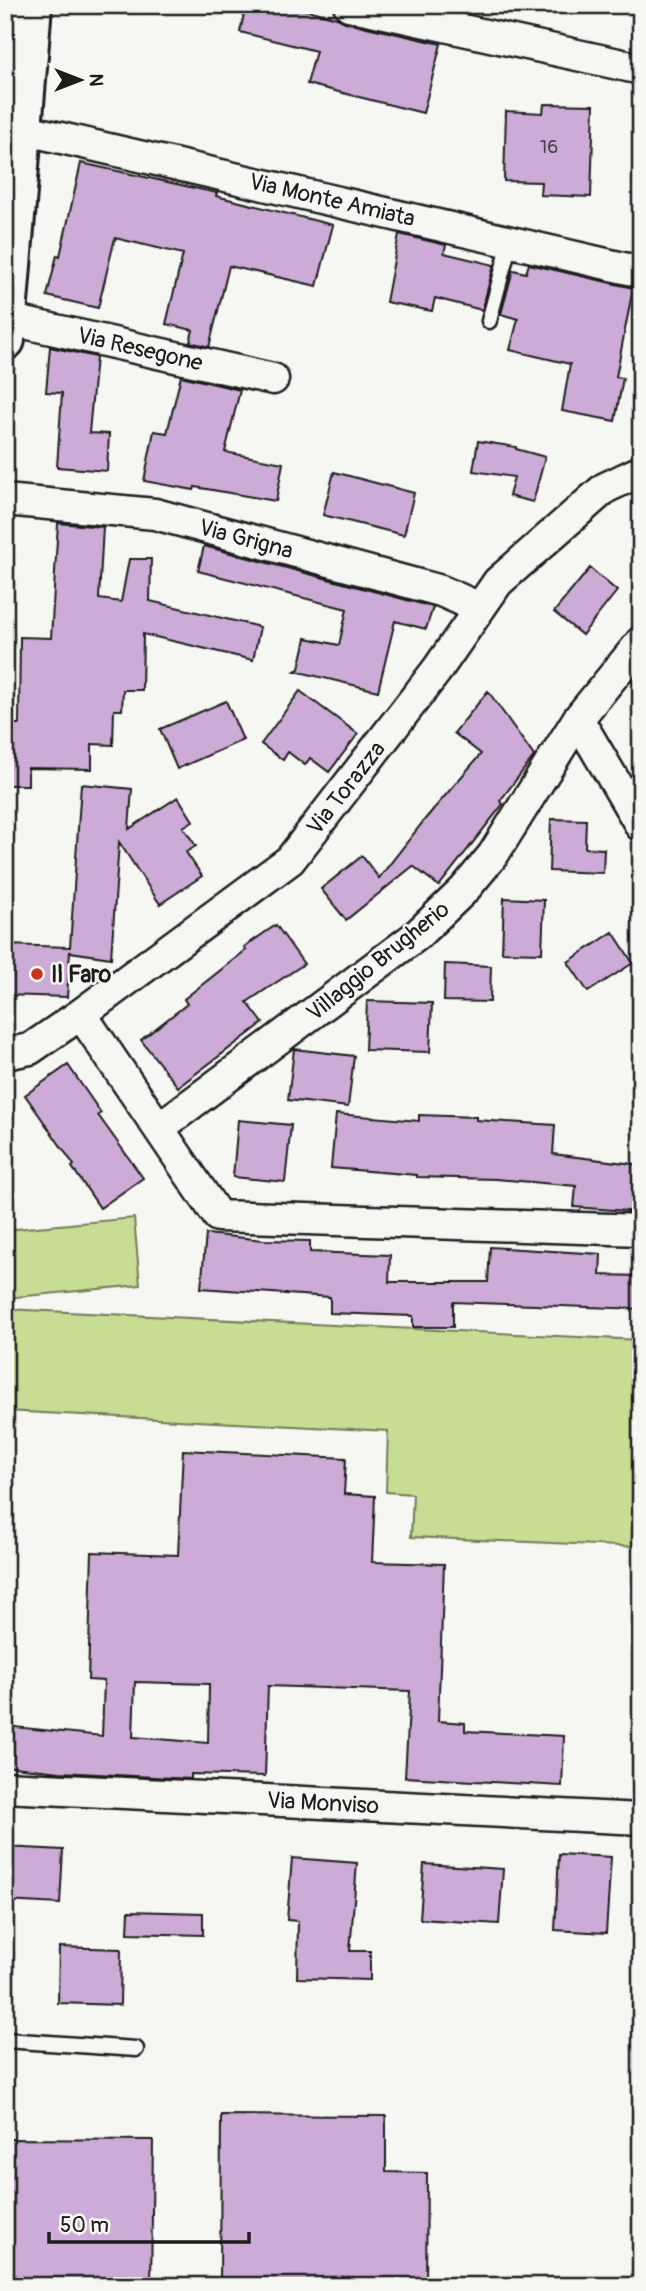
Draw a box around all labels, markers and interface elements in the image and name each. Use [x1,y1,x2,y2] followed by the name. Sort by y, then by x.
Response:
[46,46,116,116] north arrow
[84,74,108,87] text: N
[540,135,558,159] house number: 16
[246,167,418,233] street label: Via Monte Amiata
[74,320,206,378] street label: Via Resegone
[196,513,296,565] street label: Via Grigna
[300,735,392,841] street label: Via Torazza
[301,895,455,1027] street label: Villaggio Brugherio
[51,960,112,989] place label: Il Faro
[29,966,45,982] marker: Il Faro
[266,1786,380,1820] street label: Via Monviso
[49,2200,248,2244] scale bar
[60,2212,109,2239] text: 50 m

